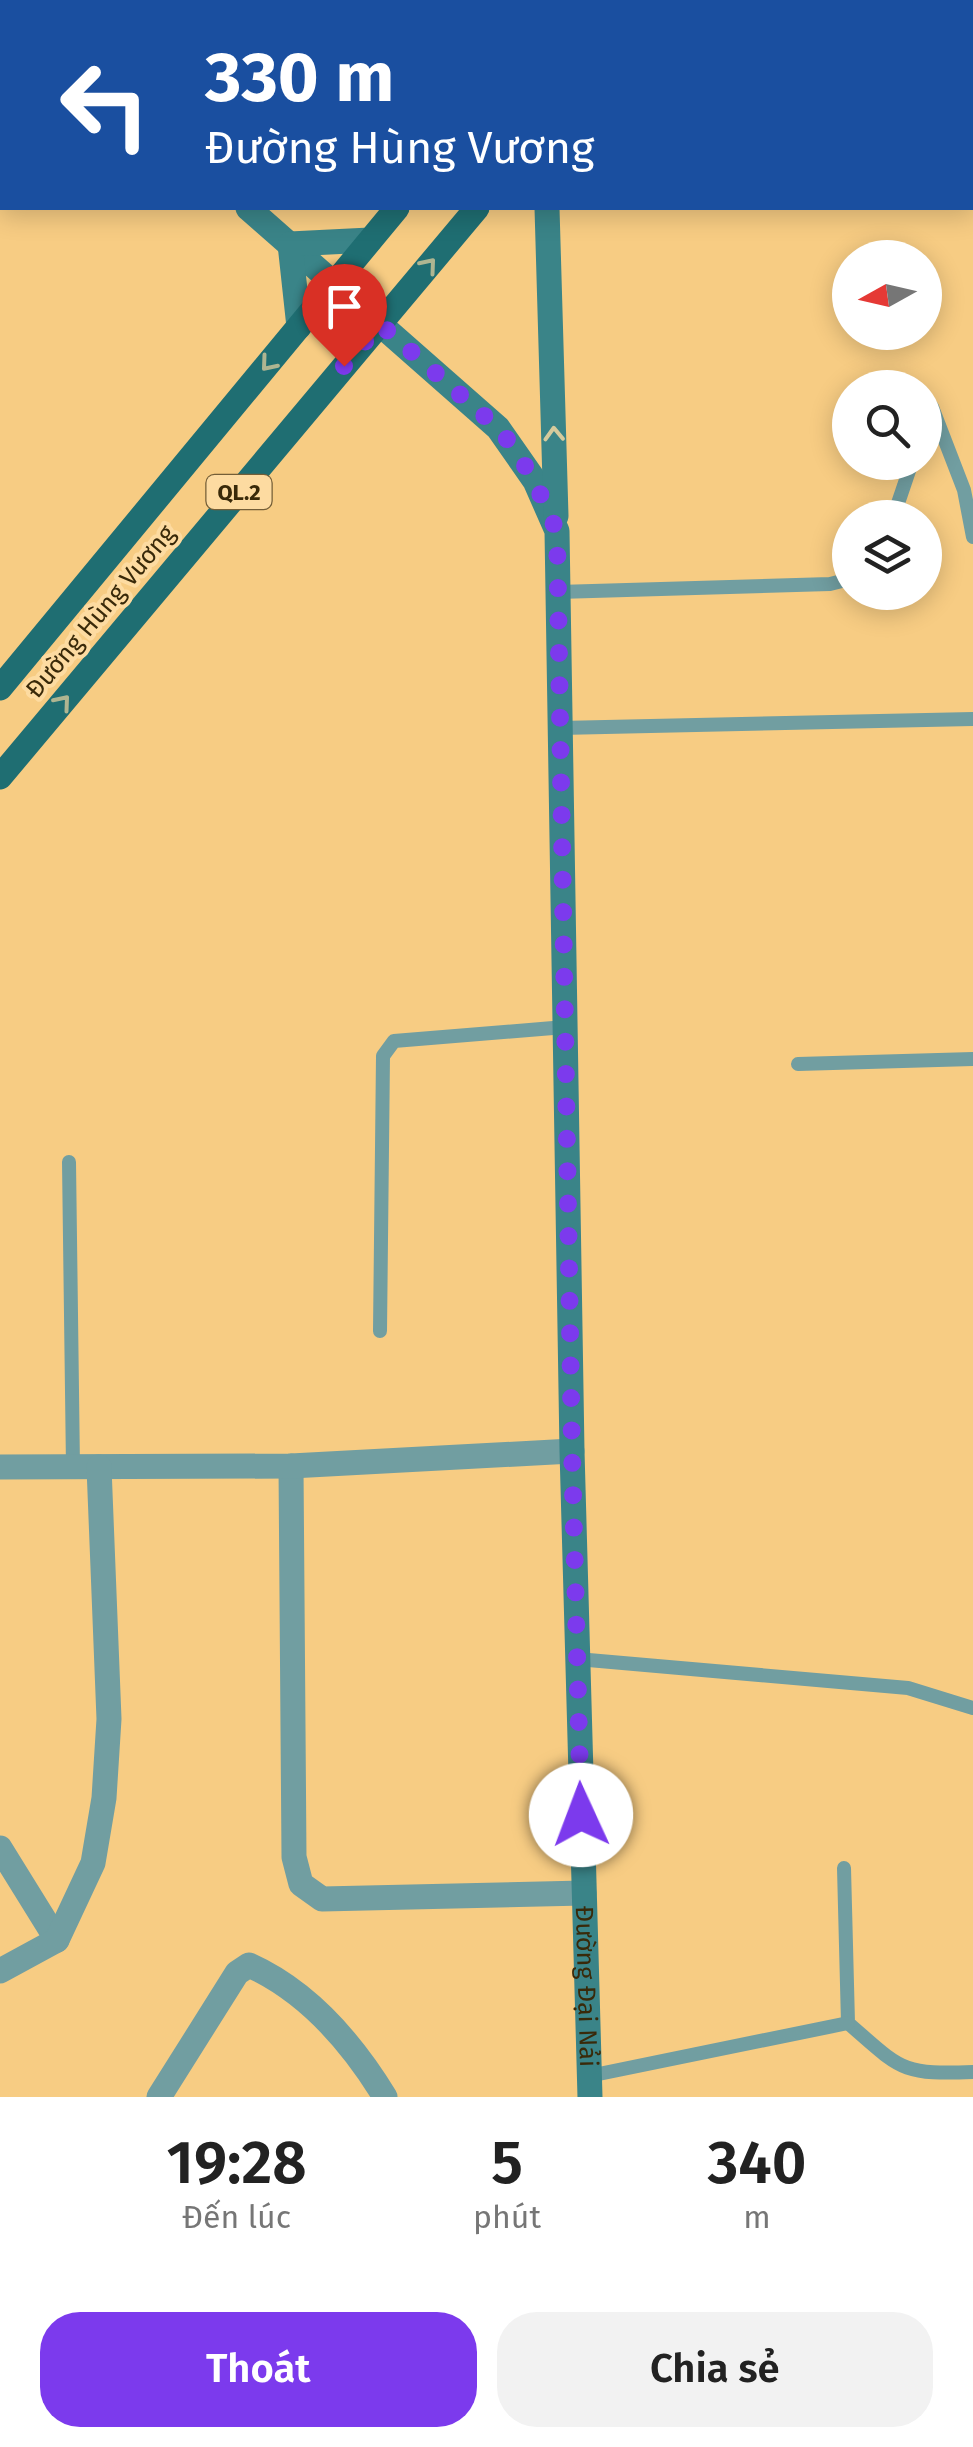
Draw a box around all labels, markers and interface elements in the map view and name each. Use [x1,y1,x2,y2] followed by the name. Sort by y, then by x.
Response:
[205,36,395,120] text: 330 m
[40,40,170,170] icon: left
[205,121,594,175] text: Đường Hùng Vương
[832,240,942,350] north arrow
[832,240,942,610] map controls
[417,259,435,277] one-way arrow
[302,264,387,367] pin
[317,279,372,334] icon: arrive
[262,352,280,370] one-way arrow
[832,370,942,480] button: search
[544,426,565,441] one-way arrow
[206,475,272,509] road number: QL.2
[832,500,942,610] button: layers
[20,519,182,704] street label: Đường Hùng Vương
[51,695,69,714] one-way arrow
[529,1763,633,1867] position arrow
[569,1905,603,2067] street label: Đường Đại Nải
[167,2127,307,2199] text: 19:28
[491,2127,523,2199] text: 5
[708,2127,806,2199] text: 340
[182,2198,291,2236] text: Đến lúc
[473,2198,541,2236] text: phút
[743,2198,771,2236] text: m
[40,2312,477,2427] button: Thoát
[497,2312,933,2427] button: Chia sẻ

